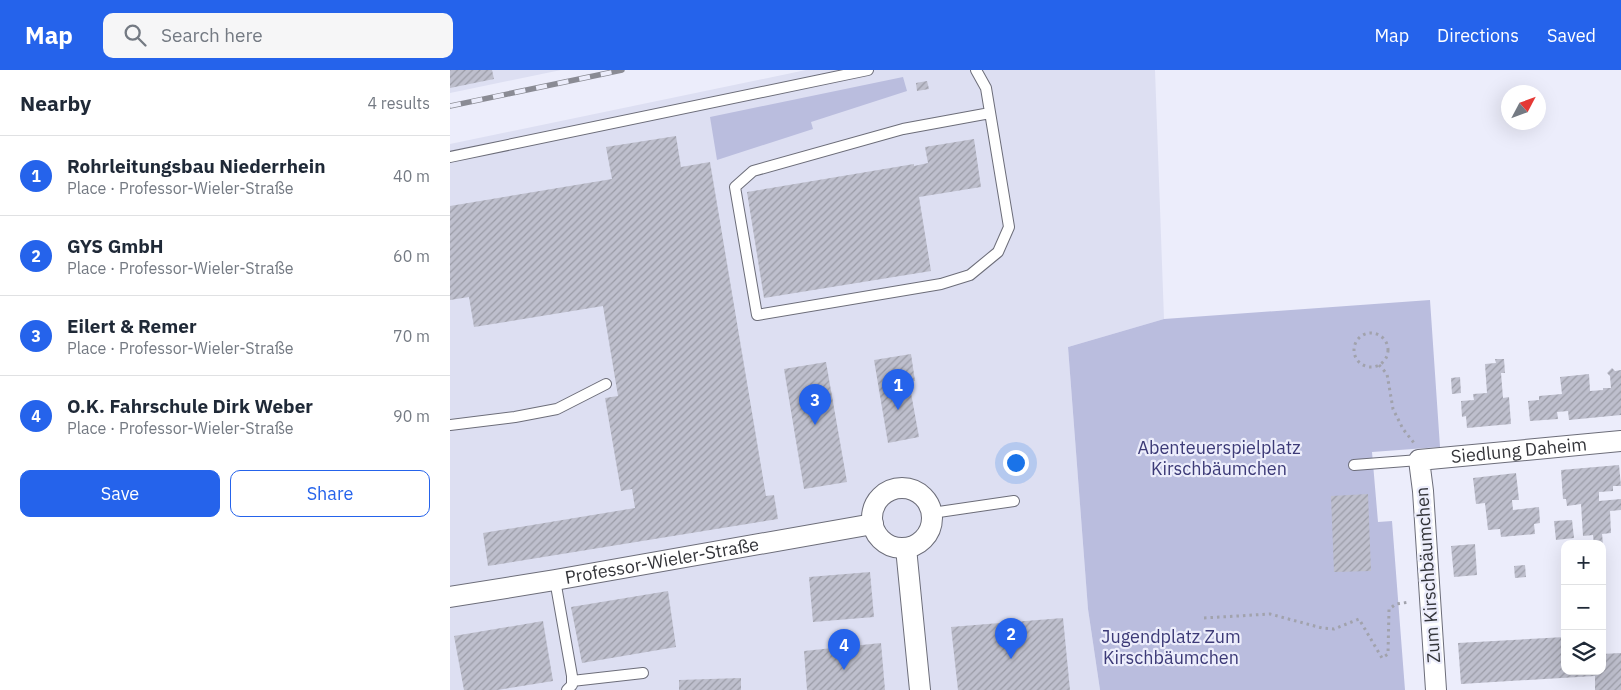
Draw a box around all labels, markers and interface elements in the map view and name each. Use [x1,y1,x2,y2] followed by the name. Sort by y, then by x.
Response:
[103,13,453,58] search box
[25,19,73,51] text: Map
[121,21,149,49] icon: search
[161,23,263,47] text: Search here
[1374,24,1409,47] text: Map
[1437,24,1519,47] text: Directions
[1547,24,1596,47] text: Saved
[1501,85,1546,130] north arrow
[20,89,91,117] text: Nearby
[367,93,430,113] text: 4 results
[67,154,325,178] text: Rohrleitungsbau Niederrhein
[31,166,41,186] text: 1
[393,166,430,186] text: 40 m
[67,178,294,198] text: Place · Professor-Wieler-Straße
[67,234,164,258] text: GYS GmbH
[31,246,41,266] text: 2
[393,246,430,266] text: 60 m
[67,258,294,278] text: Place · Professor-Wieler-Straße
[67,314,197,338] text: Eilert & Remer
[31,326,41,346] text: 3
[393,326,430,346] text: 70 m
[67,338,294,358] text: Place · Professor-Wieler-Straße
[882,369,914,410] pin: 1
[799,384,831,425] pin: 3
[67,394,313,418] text: O.K. Fahrschule Dirk Weber
[31,406,41,426] text: 4
[393,406,430,426] text: 90 m
[67,418,294,438] text: Place · Professor-Wieler-Straße
[1450,432,1588,468] street label: Siedlung Daheim
[1137,436,1301,480] park label: Abenteuerspielplatz Kirschbäumchen
[1003,450,1029,476] your location
[20,470,220,517] button: Save
[230,470,430,517] button: Share
[1410,486,1445,664] street label: Zum Kirschbäumchen
[563,532,761,589] street label: Professor-Wieler-Straße
[1561,540,1606,675] map controls
[1561,540,1606,585] button: +
[1561,585,1606,630] button: −
[995,618,1027,659] pin: 2
[1101,625,1241,669] park label: Jugendplatz Zum Kirschbäumchen
[828,629,860,670] pin: 4
[1561,630,1606,675] button: layers

